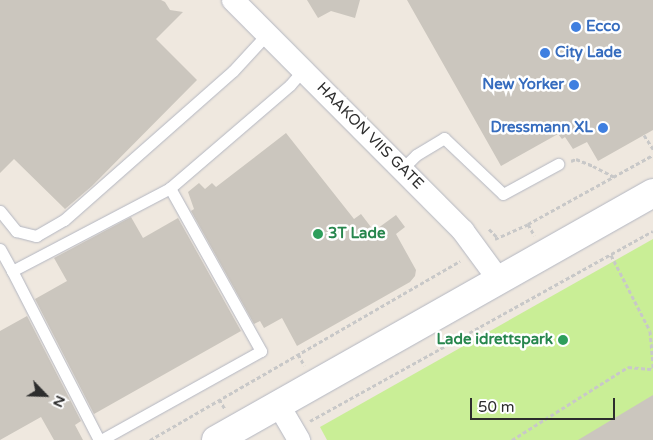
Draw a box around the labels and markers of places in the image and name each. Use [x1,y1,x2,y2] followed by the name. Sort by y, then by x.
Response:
[586,18,620,36] place label: Ecco
[570,21,582,33] marker: Ecco
[555,44,622,62] place label: City Lade
[539,47,551,59] marker: City Lade
[482,76,564,94] place label: New Yorker
[568,79,580,91] marker: New Yorker
[490,119,593,137] place label: Dressmann XL
[597,122,609,134] marker: Dressmann XL
[328,225,385,243] place label: 3T Lade
[312,228,324,240] marker: 3T Lade
[436,331,553,349] place label: Lade idrettspark
[557,334,569,346] marker: Lade idrettspark

